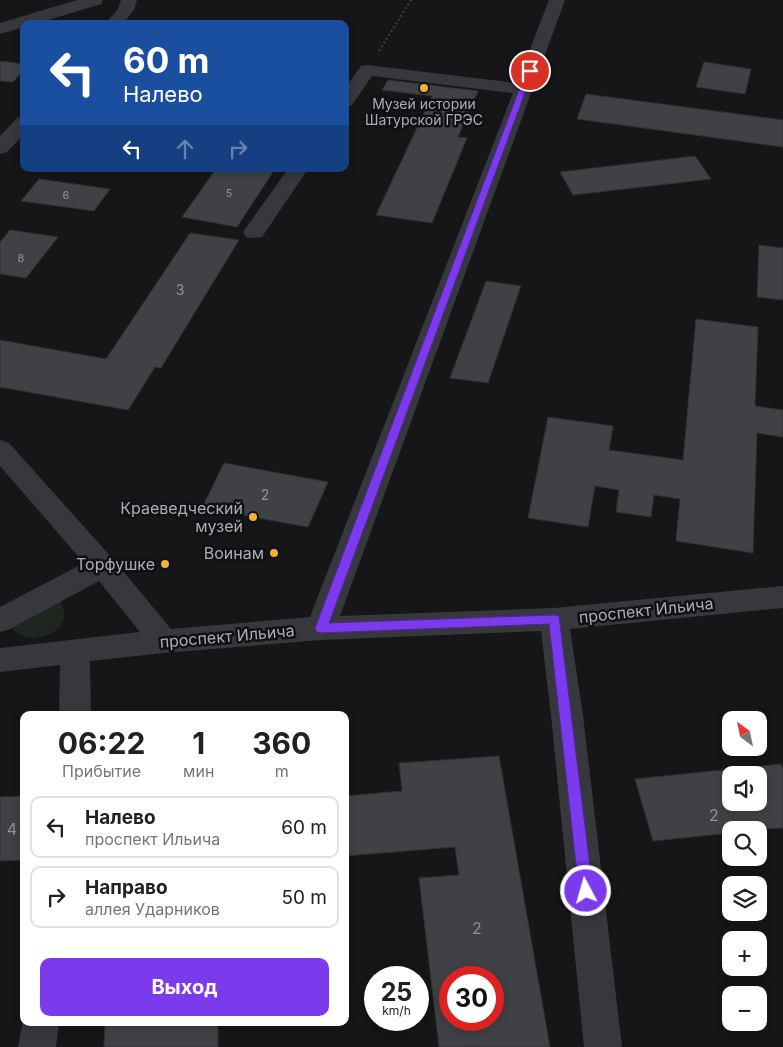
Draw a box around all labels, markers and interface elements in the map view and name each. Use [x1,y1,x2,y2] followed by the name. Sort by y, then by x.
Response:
[123,39,210,81] text: 60 m
[40,40,105,105] icon: left
[509,50,551,92] pin
[516,57,544,85] icon: arrive
[123,81,203,107] text: Налево
[418,82,430,94] marker: Музей истории Шатурской ГРЭС
[365,95,483,128] place label: Музей истории Шатурской ГРЭС
[118,135,146,163] icon: left
[171,135,199,163] icon: ahead
[224,135,252,163] icon: right
[226,186,233,200] house number: 5
[63,188,70,202] house number: 6
[18,251,25,265] house number: 8
[176,281,184,298] house number: 3
[261,486,269,503] house number: 2
[120,498,243,536] place label: Краеведческий музей
[247,511,259,523] marker: Краеведческий музей
[204,543,264,563] place label: Воинам
[268,547,280,559] marker: Воинам
[76,554,155,574] place label: Торфушке
[159,558,171,570] marker: Торфушке
[578,593,714,627] street label: проспект Ильича
[159,620,295,652] street label: проспект Ильича
[722,711,768,756] north arrow
[722,711,767,1031] map controls
[58,725,145,761] text: 06:22
[192,725,205,761] text: 1
[252,725,311,761] text: 360
[62,761,141,781] text: Прибытие
[183,761,214,781] text: мин
[275,761,289,781] text: m
[722,766,767,811] button: sound
[709,805,719,825] house number: 2
[85,806,156,829] text: Налево
[42,813,70,841] icon: left
[281,816,327,839] text: 60 m
[7,819,17,839] house number: 4
[722,821,767,866] button: search
[85,829,220,849] text: проспект Ильича
[559,864,611,916] position arrow
[85,876,168,899] text: Направо
[722,876,767,921] button: layers
[42,883,70,911] icon: right
[281,886,327,909] text: 50 m
[85,899,220,919] text: аллея Ударников
[472,918,482,938] house number: 2
[722,931,767,976] button: +
[40,958,329,1016] button: Выход
[439,966,504,1031] speed limit sign: 30
[381,977,412,1007] text: 25
[722,986,767,1031] button: −
[382,1003,411,1018] text: km/h

